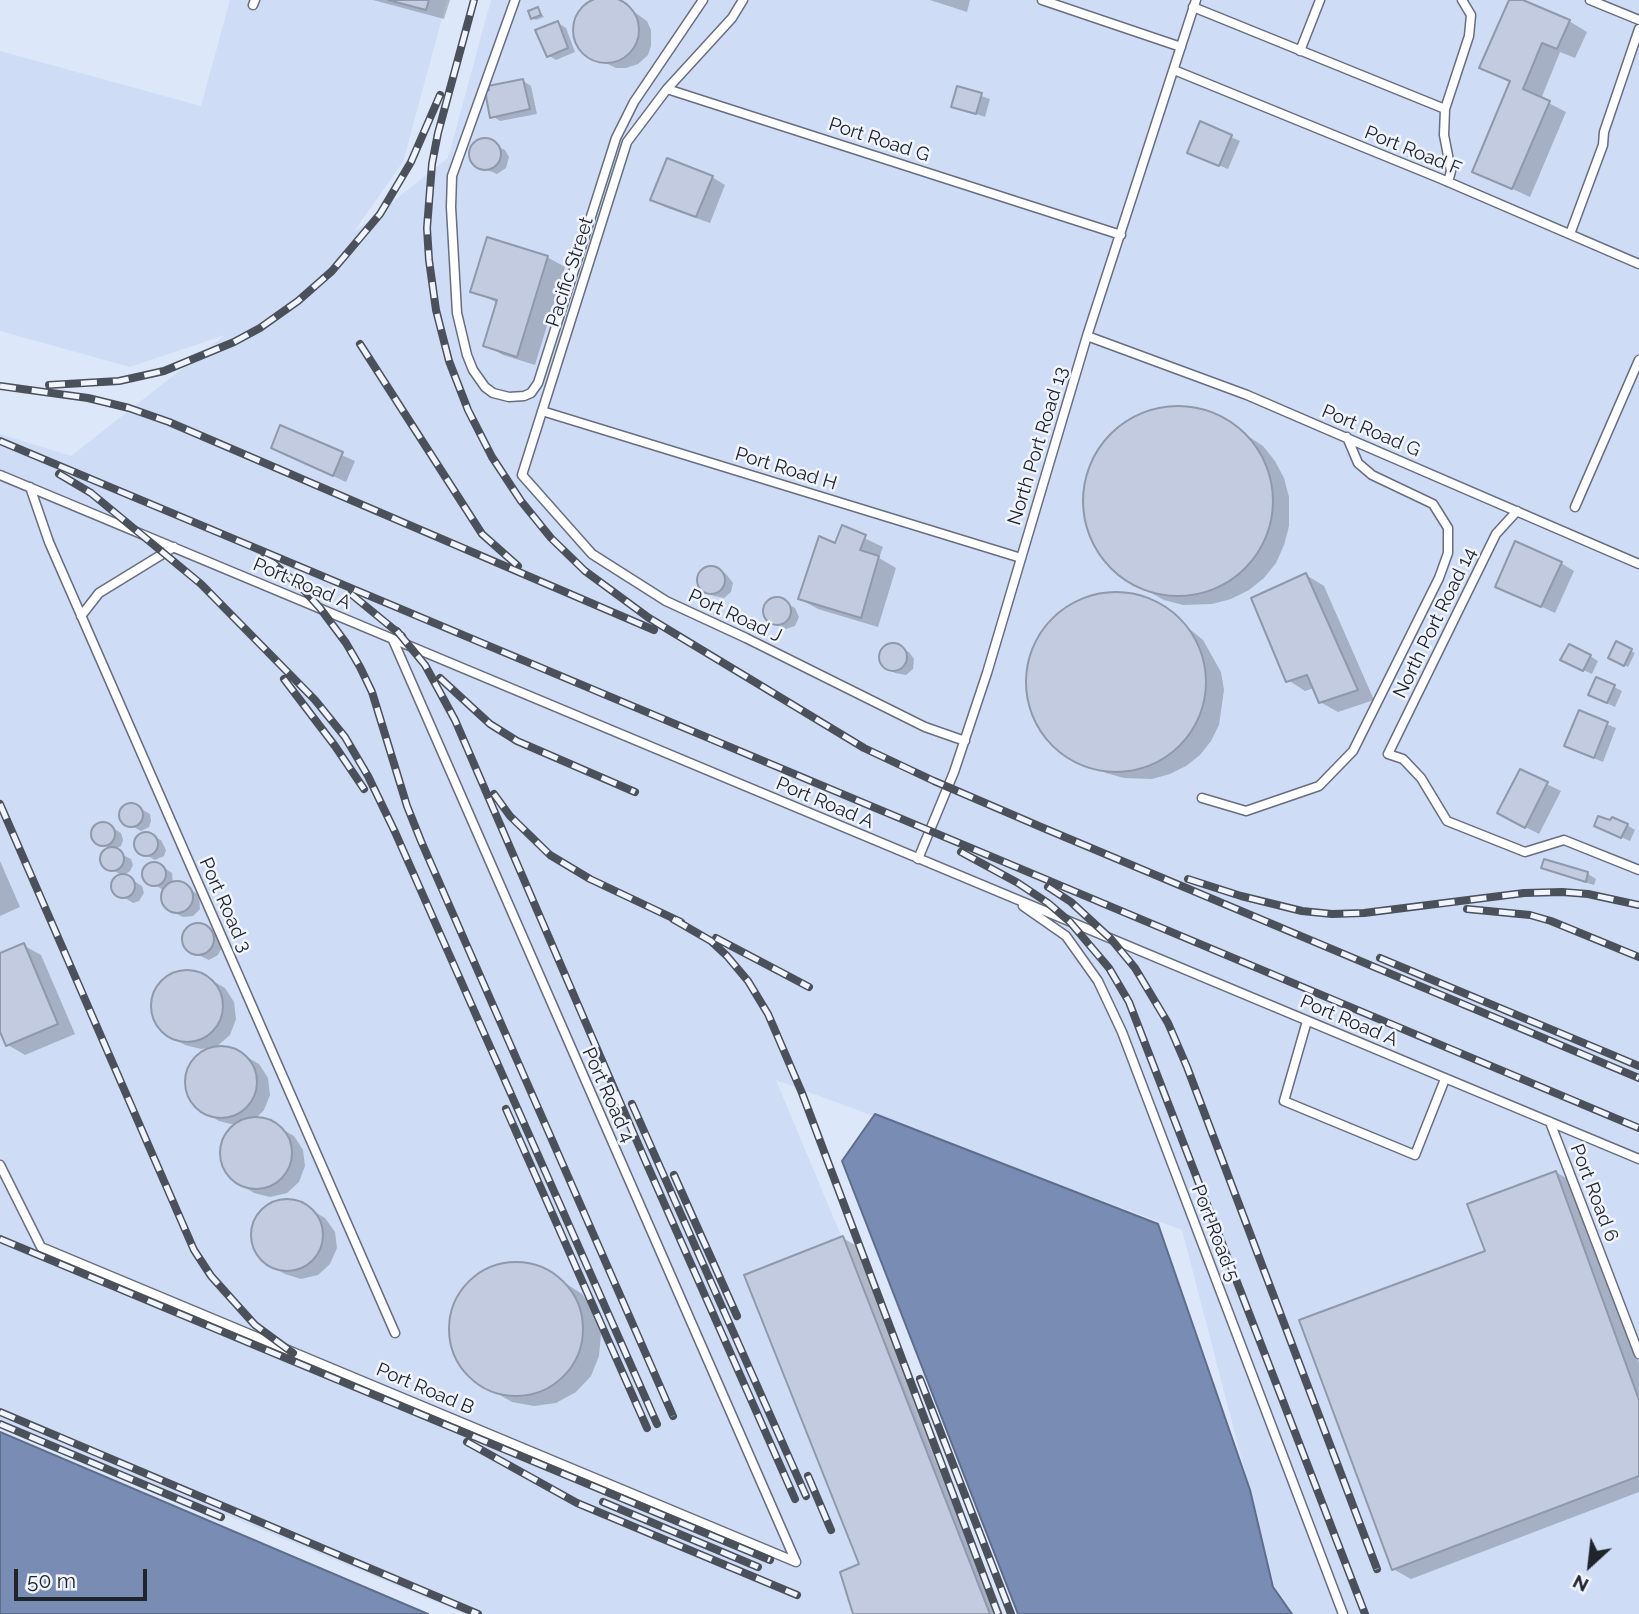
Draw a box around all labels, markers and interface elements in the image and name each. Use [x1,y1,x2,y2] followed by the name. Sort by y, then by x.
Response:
[826,113,932,167] street label: Port Road G
[1361,121,1465,181] street label: Port Road F
[542,214,598,330] street label: Pacific Street
[1003,364,1073,528] street label: North Port Road 13
[1318,400,1424,462] street label: Port Road G
[732,443,840,495] street label: Port Road H
[1389,544,1481,702] street label: North Port Road 14
[250,553,354,615] street label: Port Road A
[685,584,785,648] street label: Port Road J
[773,772,877,834] street label: Port Road A
[194,854,256,956] street label: Port Road 3
[1297,990,1401,1052] street label: Port Road A
[577,1044,639,1146] street label: Port Road 4
[1565,1141,1623,1245] street label: Port Road 6
[1186,1181,1244,1285] street label: Port Road 5
[373,1358,477,1420] street label: Port Road B
[1555,1530,1625,1600] north arrow
[18,1554,150,1598] scale bar
[27,1568,76,1593] text: 50 m
[1569,1571,1592,1597] text: N

